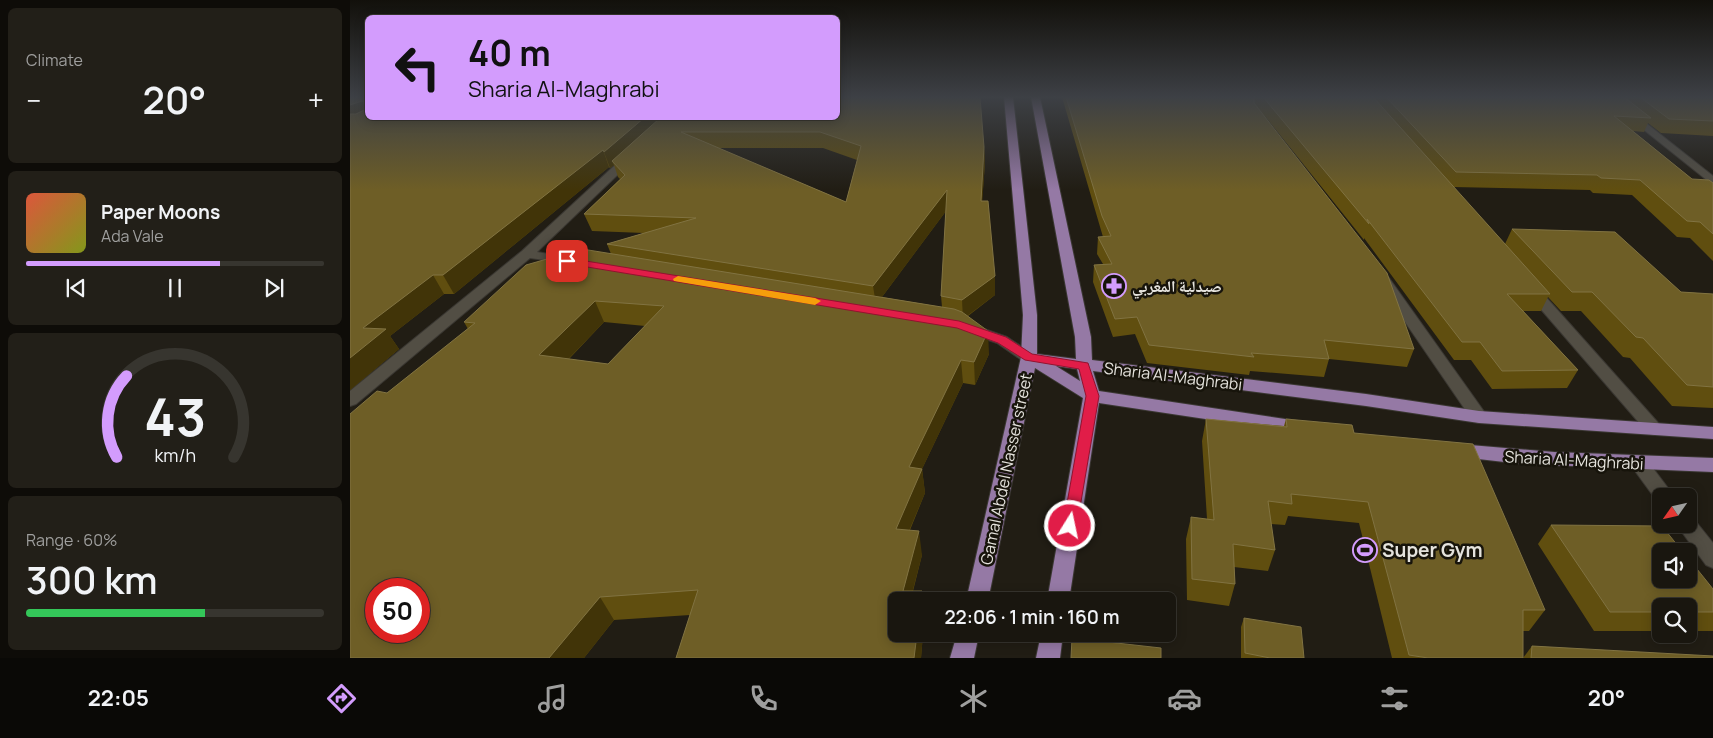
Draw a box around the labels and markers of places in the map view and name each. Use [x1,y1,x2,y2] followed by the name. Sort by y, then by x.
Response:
[546,240,588,282] pin
[1101,273,1127,299] pharmacy icon: صيدلية المغربي
[1132,275,1222,299] place label: صيدلية المغربي
[1352,537,1378,563] sports icon: Super Gym
[1382,537,1483,563] place label: Super Gym

